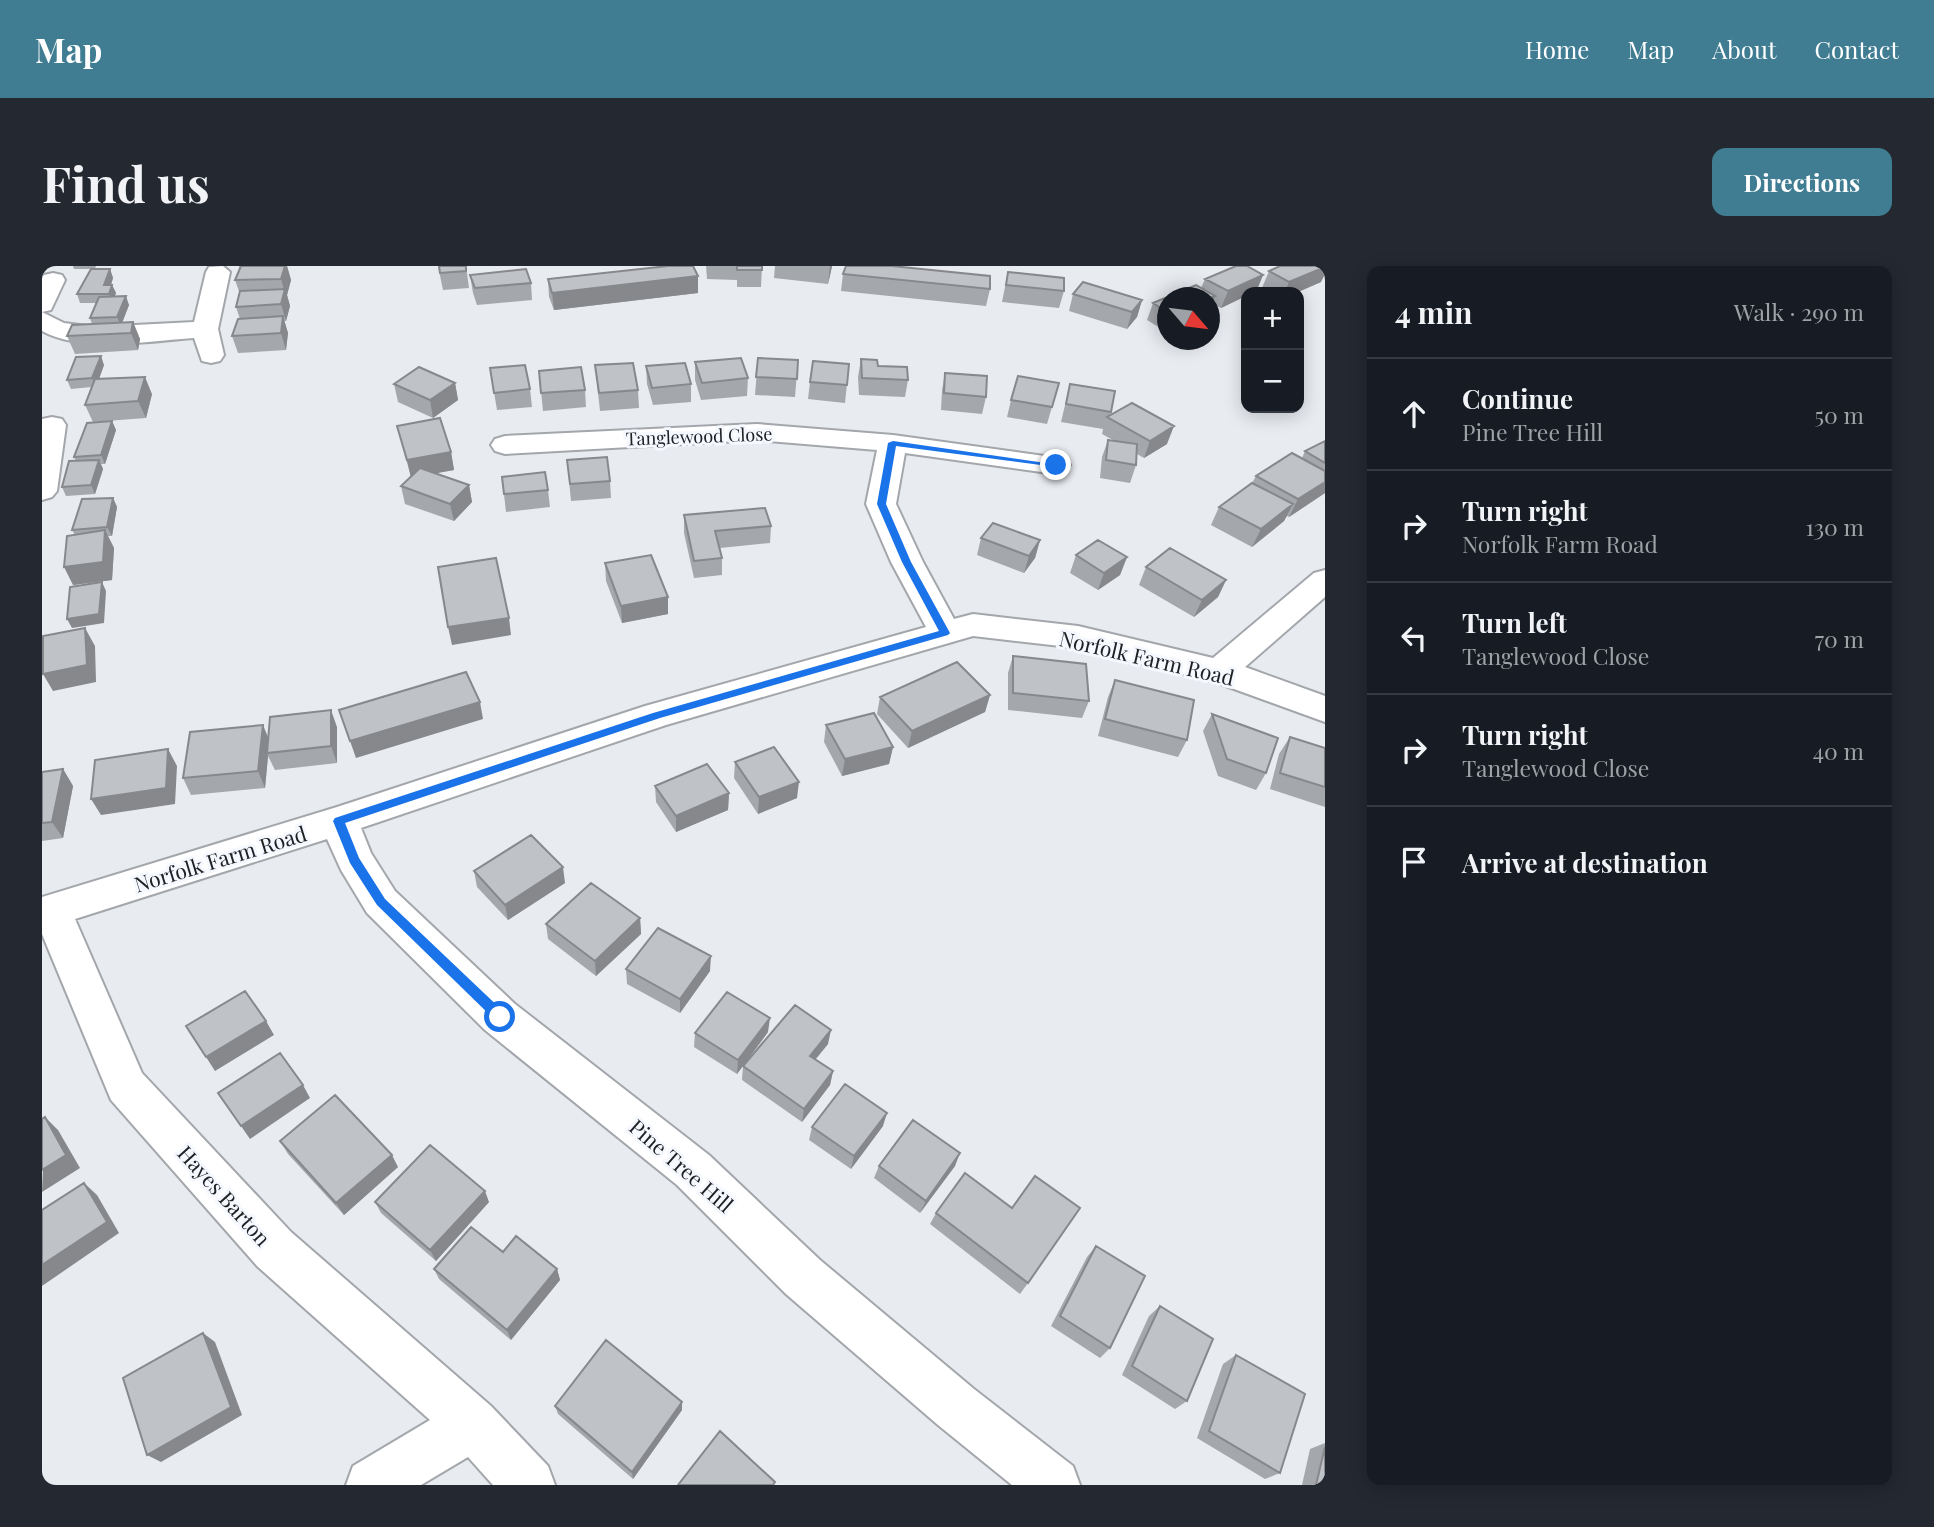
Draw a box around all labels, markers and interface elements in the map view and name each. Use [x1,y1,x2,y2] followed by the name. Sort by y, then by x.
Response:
[35,27,102,71] text: Map
[1525,33,1589,65] text: Home
[1627,33,1674,65] text: Map
[1712,33,1776,65] text: About
[1814,33,1899,65] text: Contact
[1712,148,1892,216] button: Directions
[42,150,210,215] text: Find us
[1157,287,1220,350] north arrow
[1241,287,1304,413] map controls
[1241,287,1304,350] button: +
[1395,292,1473,332] text: 4 min
[1734,296,1864,327] text: Walk · 290 m
[1241,350,1304,413] button: −
[1462,381,1573,416] text: Continue
[1395,395,1433,433] icon: ahead
[1815,399,1864,430] text: 50 m
[1462,416,1603,447] text: Pine Tree Hill
[625,421,773,451] street label: Tanglewood Close
[1040,449,1071,480] route end
[1462,493,1588,528] text: Turn right
[1395,507,1433,545] icon: right
[1806,511,1864,542] text: 130 m
[1462,528,1658,559] text: Norfolk Farm Road
[1462,605,1567,640] text: Turn left
[1395,619,1433,657] icon: left
[1057,623,1237,691] street label: Norfolk Farm Road
[1815,623,1864,654] text: 70 m
[1462,640,1649,671] text: Tanglewood Close
[1462,717,1588,752] text: Turn right
[1395,731,1433,769] icon: right
[1813,735,1864,766] text: 40 m
[1462,752,1649,783] text: Tanglewood Close
[130,818,310,898] street label: Norfolk Farm Road
[1395,843,1433,881] icon: arrive
[1462,845,1708,880] text: Arrive at destination
[484,1001,515,1032] route start
[624,1112,740,1218] street label: Pine Tree Hill
[172,1139,278,1252] street label: Hayes Barton

